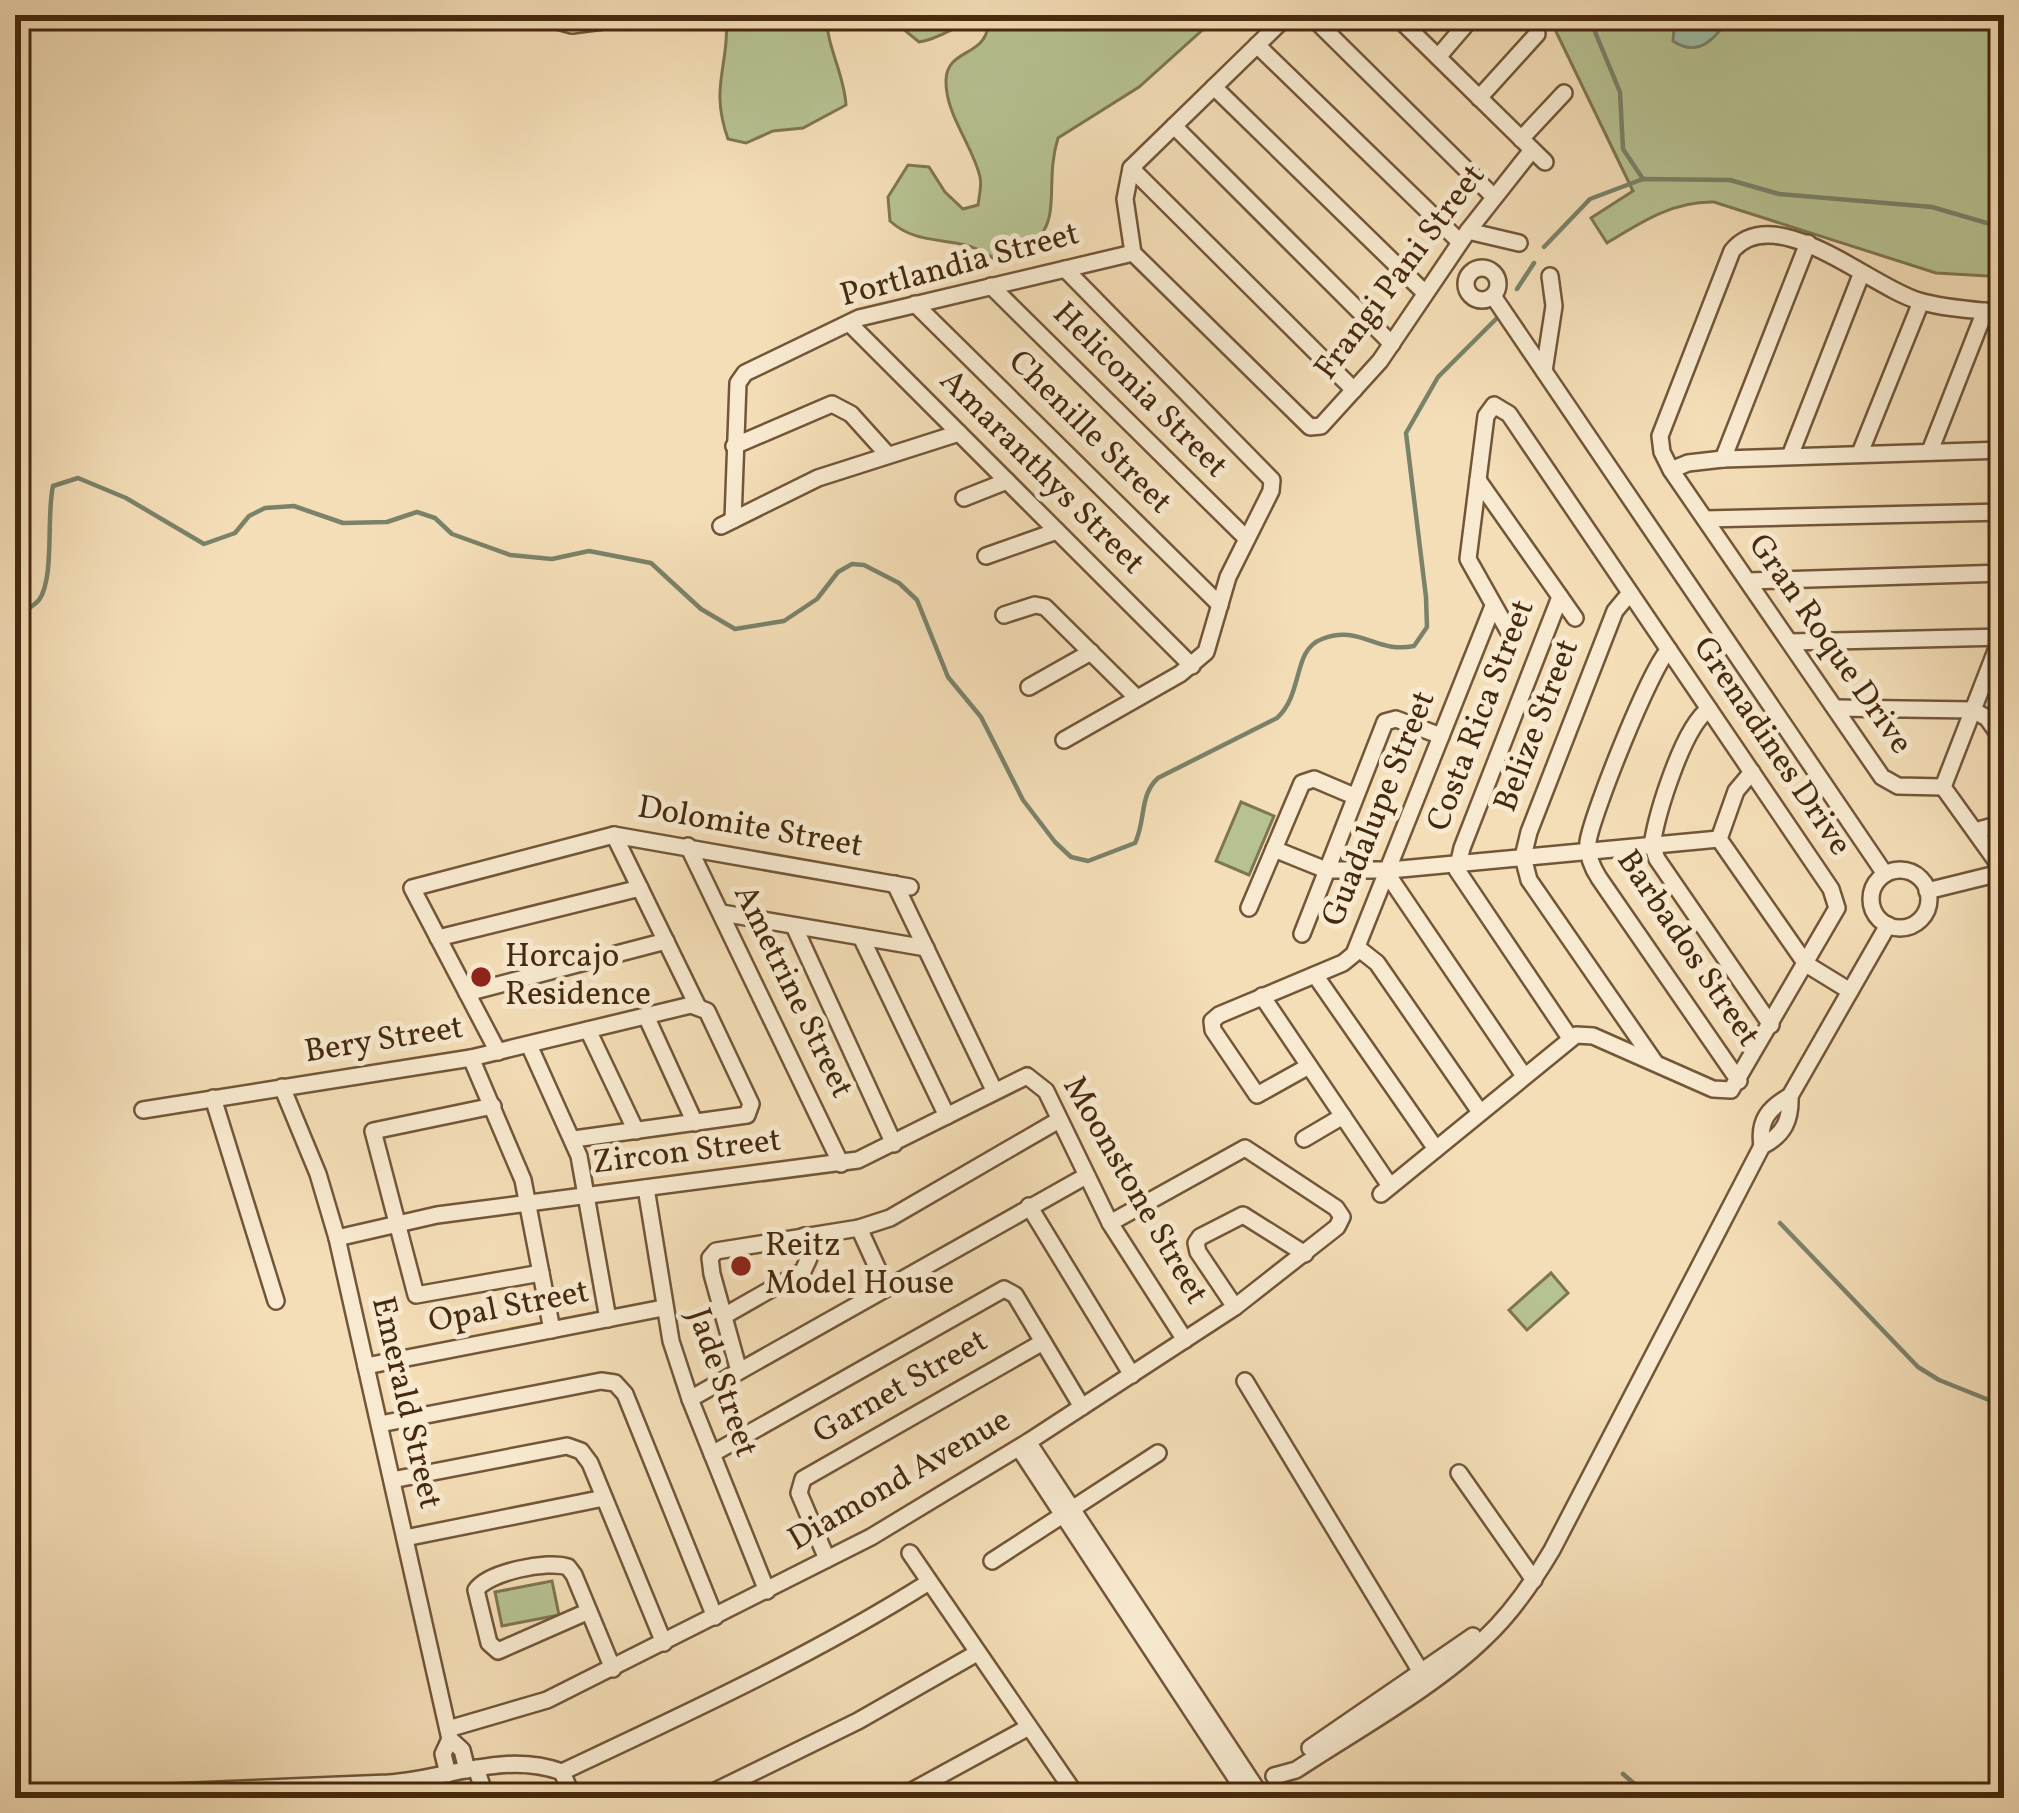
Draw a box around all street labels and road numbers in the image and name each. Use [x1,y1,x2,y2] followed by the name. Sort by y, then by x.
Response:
[1305,156,1497,390] street label: Frangi Pani Street
[835,212,1085,320] street label: Portlandia Street
[1041,293,1237,489] street label: Heliconia Street
[997,341,1181,525] street label: Chenille Street
[928,360,1154,586] street label: Amaranthys Street
[1736,525,1922,765] street label: Gran Roque Drive
[1417,594,1547,838] street label: Costa Rica Street
[1681,628,1861,866] street label: Grenadines Drive
[1484,633,1592,819] street label: Belize Street
[1312,684,1448,934] street label: Guadalupe Street
[634,786,866,870] street label: Dolomite Street
[1604,841,1770,1057] street label: Barbados Street
[721,878,863,1106] street label: Ametrine Street
[301,1006,467,1076] street label: Bery Street
[1050,1069,1218,1313] street label: Moonstone Street
[590,1119,784,1187] street label: Zircon Street
[425,1270,593,1346] street label: Opal Street
[358,1292,452,1514] street label: Emerald Street
[674,1302,768,1464] street label: Jade Street
[805,1319,997,1457] street label: Garnet Street
[780,1399,1020,1563] street label: Diamond Avenue

